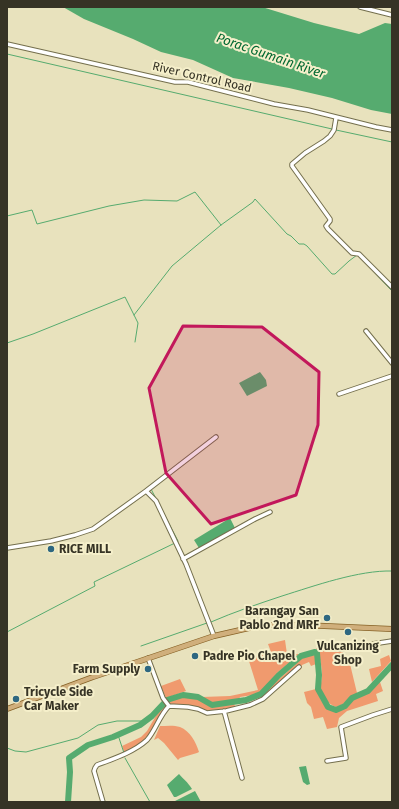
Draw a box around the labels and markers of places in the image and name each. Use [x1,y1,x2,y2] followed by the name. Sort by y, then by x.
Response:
[59,542,111,556] place label: RICE MILL
[46,544,56,554] marker: RICE MILL
[239,604,319,632] place label: Barangay San Pablo 2nd MRF
[322,613,332,623] marker: Barangay San Pablo 2nd MRF
[343,627,353,637] marker: Vulcanizing Shop
[316,639,379,667] place label: Vulcanizing Shop
[203,649,296,663] place label: Padre Pio Chapel
[190,651,200,661] marker: Padre Pio Chapel
[73,662,141,676] place label: Farm Supply
[143,664,153,674] marker: Farm Supply
[24,685,93,713] place label: Tricycle Side Car Maker
[11,694,21,704] marker: Tricycle Side Car Maker

